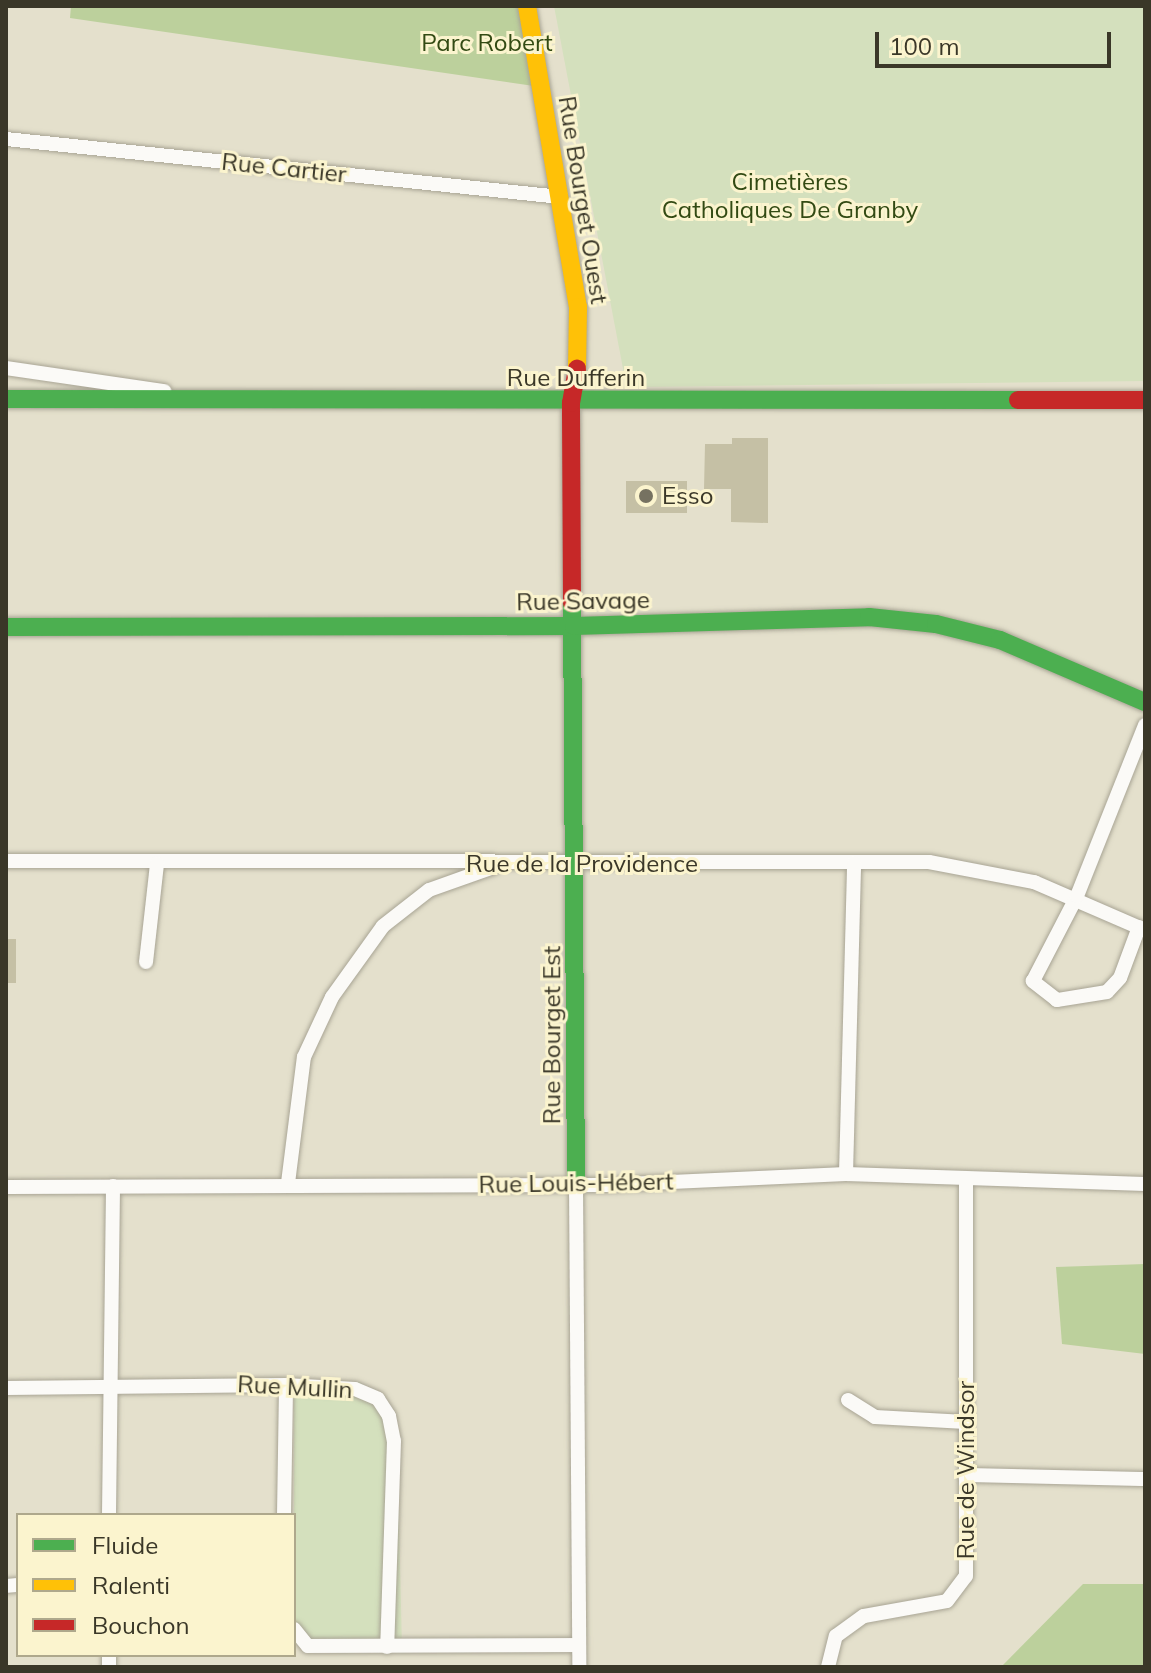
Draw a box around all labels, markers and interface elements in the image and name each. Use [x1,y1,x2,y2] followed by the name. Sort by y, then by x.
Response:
[879,16,1115,66] scale bar
[421,29,553,57] park label: Parc Robert
[889,31,960,61] text: 100 m
[552,94,614,306] street label: Rue Bourget Ouest
[220,147,348,189] street label: Rue Cartier
[662,168,918,224] park label: Cimetières Catholiques De Granby
[507,364,645,392] street label: Rue Dufferin
[662,482,713,510] place label: Esso
[637,487,655,505] marker: Esso
[516,585,650,617] street label: Rue Savage
[466,850,698,878] street label: Rue de la Providence
[538,946,566,1124] street label: Rue Bourget Est
[478,1167,674,1199] street label: Rue Louis-Hébert
[237,1370,353,1404] street label: Rue Mullin
[952,1381,980,1559] street label: Rue de Windsor
[16,1513,296,1657] legend
[92,1530,158,1560] text: Fluide
[92,1570,170,1600] text: Ralenti
[92,1610,190,1640] text: Bouchon

